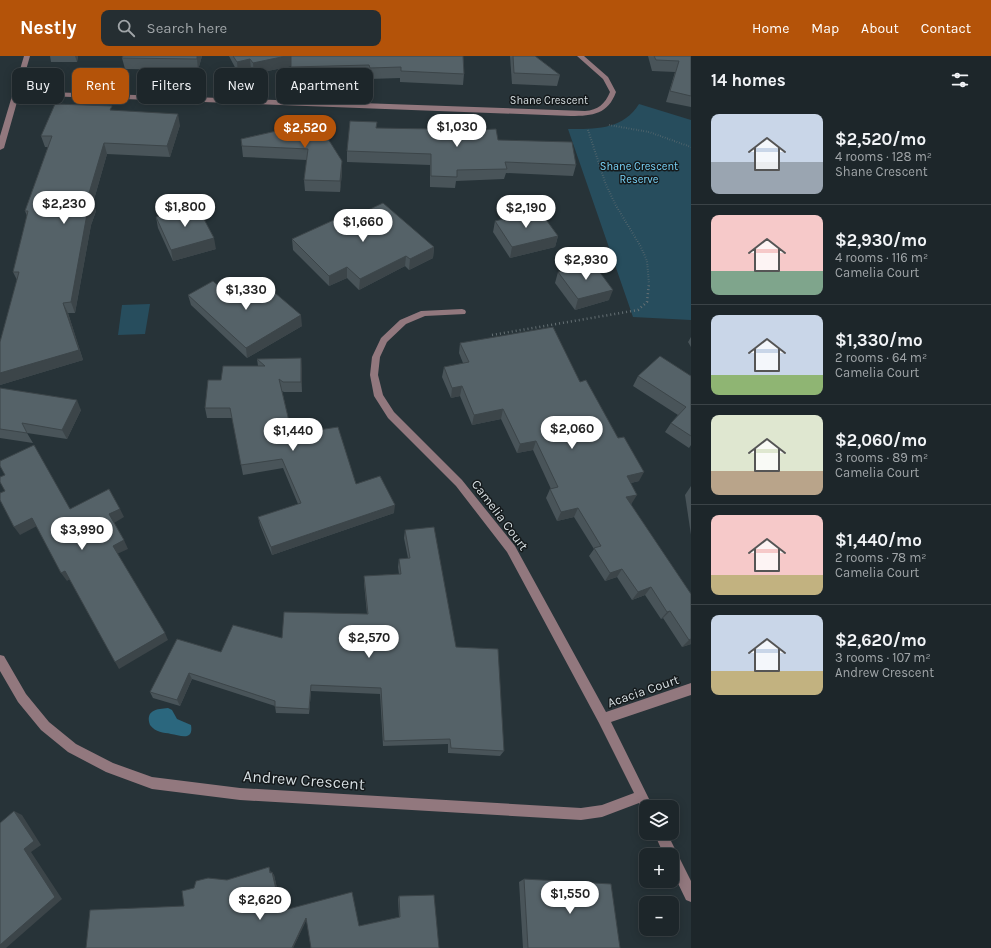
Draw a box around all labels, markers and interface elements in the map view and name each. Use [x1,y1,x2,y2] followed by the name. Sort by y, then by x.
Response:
[101,10,381,46] search box
[20,17,77,39] text: Nestly
[115,17,137,39] icon: search
[147,19,227,37] text: Search here
[752,20,789,37] text: Home
[811,20,839,37] text: Map
[861,20,899,37] text: About
[921,20,971,37] text: Contact
[12,68,64,104] chip: Buy
[72,68,129,104] chip: Rent
[137,68,206,104] chip: Filters
[214,68,268,104] chip: New
[276,68,373,104] chip: Apartment
[949,69,971,91] icon: filters
[711,70,786,90] text: 14 homes
[510,94,588,107] street label: Shane Crescent
[424,114,490,148] pin: $1,030
[272,115,338,149] pin: $2,520
[436,119,478,134] text: $1,030
[283,120,327,135] text: $2,520
[835,129,926,149] text: $2,520/mo
[743,130,791,178] icon: home
[835,149,932,164] text: 4 rooms · 128 m²
[600,160,678,186] park label: Shane Crescent Reserve
[835,164,928,179] text: Shane Crescent
[31,191,97,225] pin: $2,230
[152,194,218,228] pin: $1,800
[493,195,559,229] pin: $2,190
[42,196,86,211] text: $2,230
[164,199,206,214] text: $1,800
[506,200,546,215] text: $2,190
[330,209,396,243] pin: $1,660
[343,214,383,229] text: $1,660
[835,230,927,250] text: $2,930/mo
[743,231,791,279] icon: home
[553,247,619,281] pin: $2,930
[835,250,928,265] text: 4 rooms · 116 m²
[564,252,608,267] text: $2,930
[835,265,919,280] text: Camelia Court
[213,277,279,311] pin: $1,330
[225,282,267,297] text: $1,330
[835,330,923,350] text: $1,330/mo
[743,331,791,379] icon: home
[835,350,927,365] text: 2 rooms · 64 m²
[835,365,919,380] text: Camelia Court
[539,416,605,450] pin: $2,060
[260,418,326,452] pin: $1,440
[550,421,594,436] text: $2,060
[273,423,313,438] text: $1,440
[835,430,927,450] text: $2,060/mo
[743,431,791,479] icon: home
[835,450,928,465] text: 3 rooms · 89 m²
[835,465,919,480] text: Camelia Court
[469,477,531,553] street label: Camelia Court
[49,517,115,551] pin: $3,990
[60,522,104,537] text: $3,990
[835,530,922,550] text: $1,440/mo
[743,531,791,579] icon: home
[835,550,927,565] text: 2 rooms · 78 m²
[835,565,919,580] text: Camelia Court
[336,625,402,659] pin: $2,570
[348,630,390,645] text: $2,570
[835,630,926,650] text: $2,620/mo
[743,631,791,679] icon: home
[835,650,931,665] text: 3 rooms · 107 m²
[835,665,934,680] text: Andrew Crescent
[605,672,681,710] street label: Acacia Court
[242,766,366,794] street label: Andrew Crescent
[639,800,679,936] map controls
[639,800,679,840] button: layers
[639,848,679,888] button: +
[537,881,603,915] pin: $1,550
[550,886,590,901] text: $1,550
[227,887,293,921] pin: $2,620
[238,892,282,907] text: $2,620
[639,896,679,936] button: −

